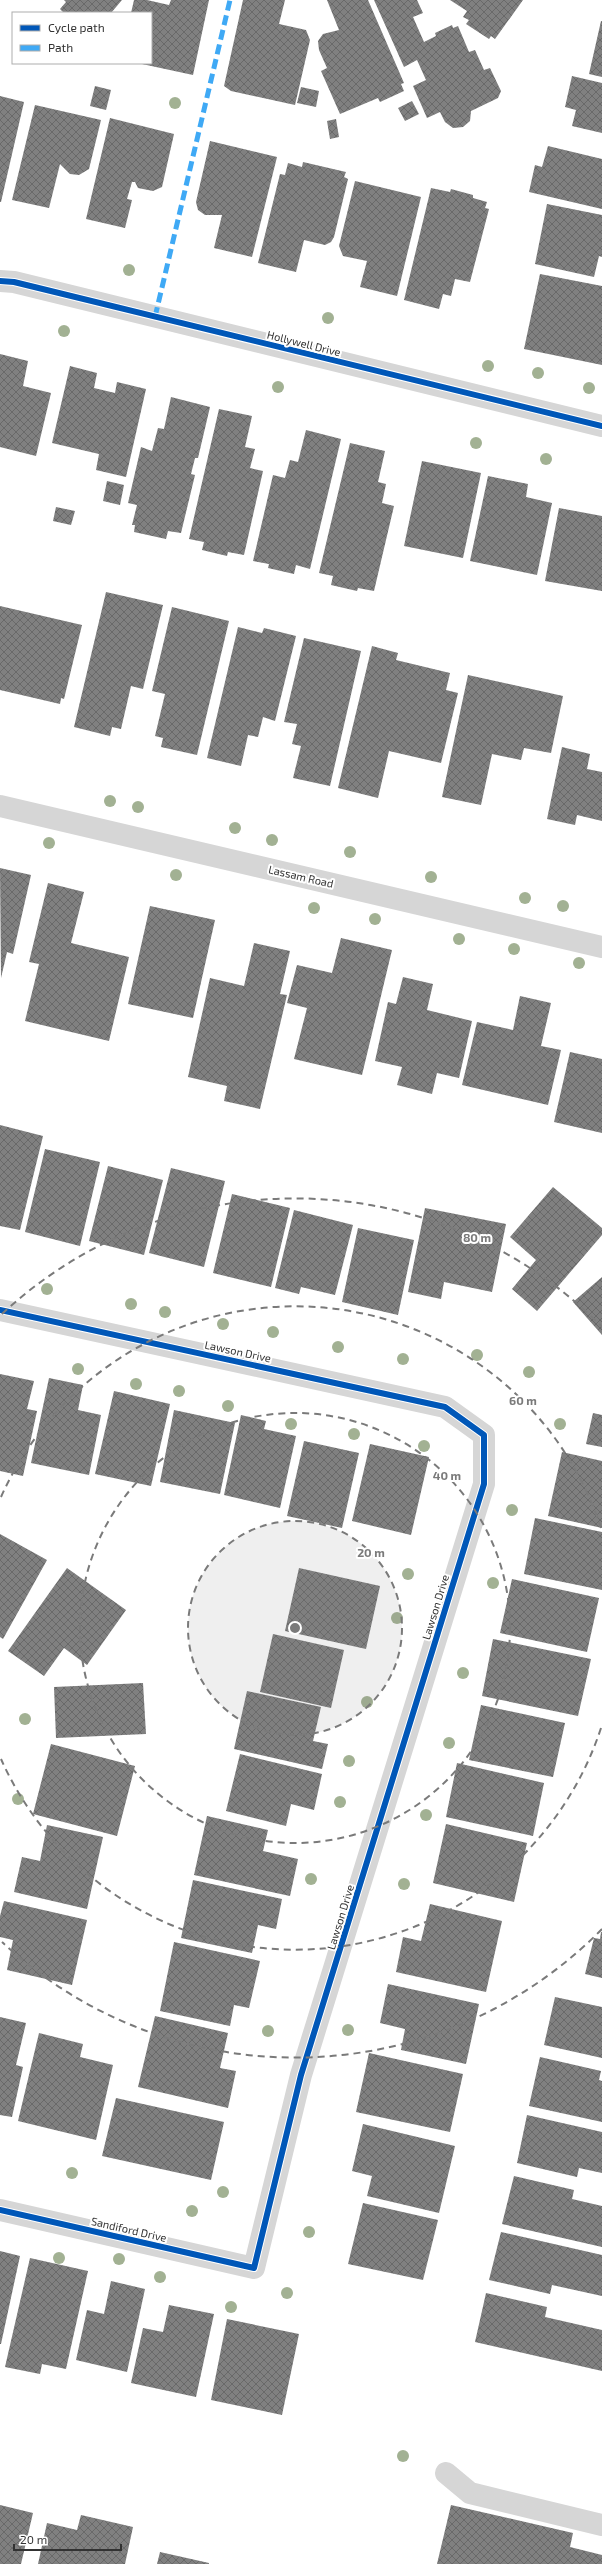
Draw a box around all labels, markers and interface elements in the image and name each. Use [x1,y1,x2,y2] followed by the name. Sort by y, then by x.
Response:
[12,12,152,64] legend
[48,20,105,34] text: Cycle path
[48,40,73,54] text: Path
[266,328,342,358] street label: Hollywell Drive
[267,862,335,890] street label: Lassam Road
[463,1230,491,1244] text: 80 m
[204,1338,272,1364] street label: Lawson Drive
[509,1393,537,1407] text: 60 m
[433,1468,461,1482] text: 40 m
[357,1545,385,1559] text: 20 m
[419,1573,451,1641] street label: Lawson Drive
[288,1621,302,1635] centre of rings
[324,1883,356,1951] street label: Lawson Drive
[90,2214,168,2244] street label: Sandiford Drive
[14,2526,121,2552] scale bar
[20,2532,47,2546] text: 20 m

